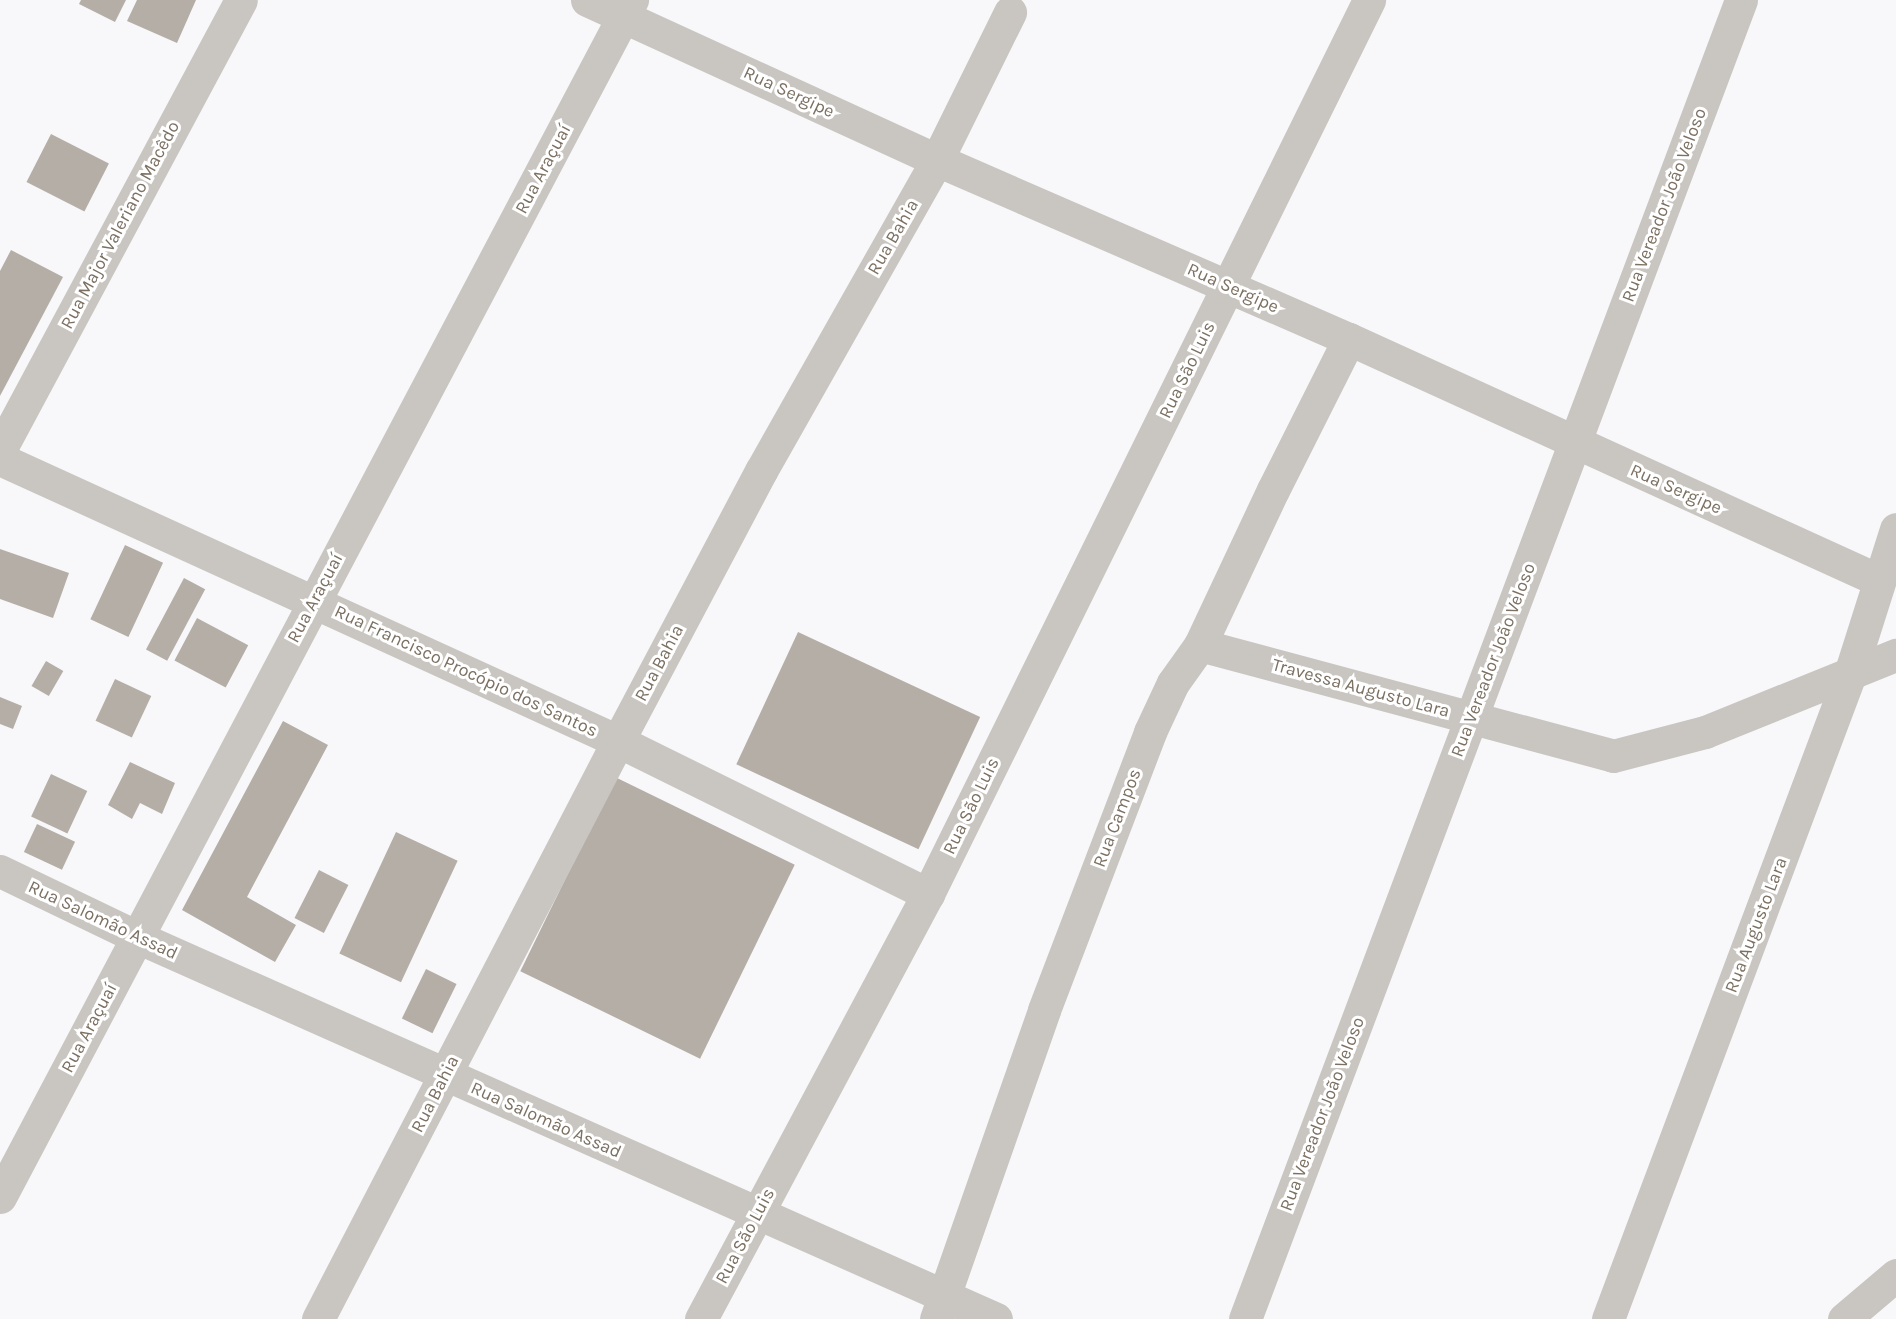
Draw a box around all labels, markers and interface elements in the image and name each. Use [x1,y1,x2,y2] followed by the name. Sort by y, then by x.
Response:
[740,62,838,122] street label: Rua Sergipe
[1617,105,1711,305] street label: Rua Vereador João Veloso
[56,117,184,333] street label: Rua Major Valeriano Macêdo
[510,121,576,217] street label: Rua Araçuaí
[863,196,923,278] street label: Rua Bahia
[1184,258,1282,318] street label: Rua Sergipe
[1154,318,1220,422] street label: Rua São Luis
[1627,459,1725,519] street label: Rua Sergipe
[282,550,348,646] street label: Rua Araçuaí
[1446,560,1540,760] street label: Rua Vereador João Veloso
[331,600,601,742] street label: Rua Francisco Procópio dos Santos
[630,621,688,705] street label: Rua Bahia
[1270,654,1452,722] street label: Travessa Augusto Lara
[938,754,1004,858] street label: Rua São Luis
[1088,766,1146,870] street label: Rua Campos
[1720,854,1792,996] street label: Rua Augusto Lara
[25,876,181,964] street label: Rua Salomão Assad
[56,980,122,1076] street label: Rua Araçuaí
[1275,1014,1369,1214] street label: Rua Vereador João Veloso
[406,1052,464,1136] street label: Rua Bahia
[467,1077,625,1163] street label: Rua Salomão Assad
[711,1185,779,1287] street label: Rua São Luis

